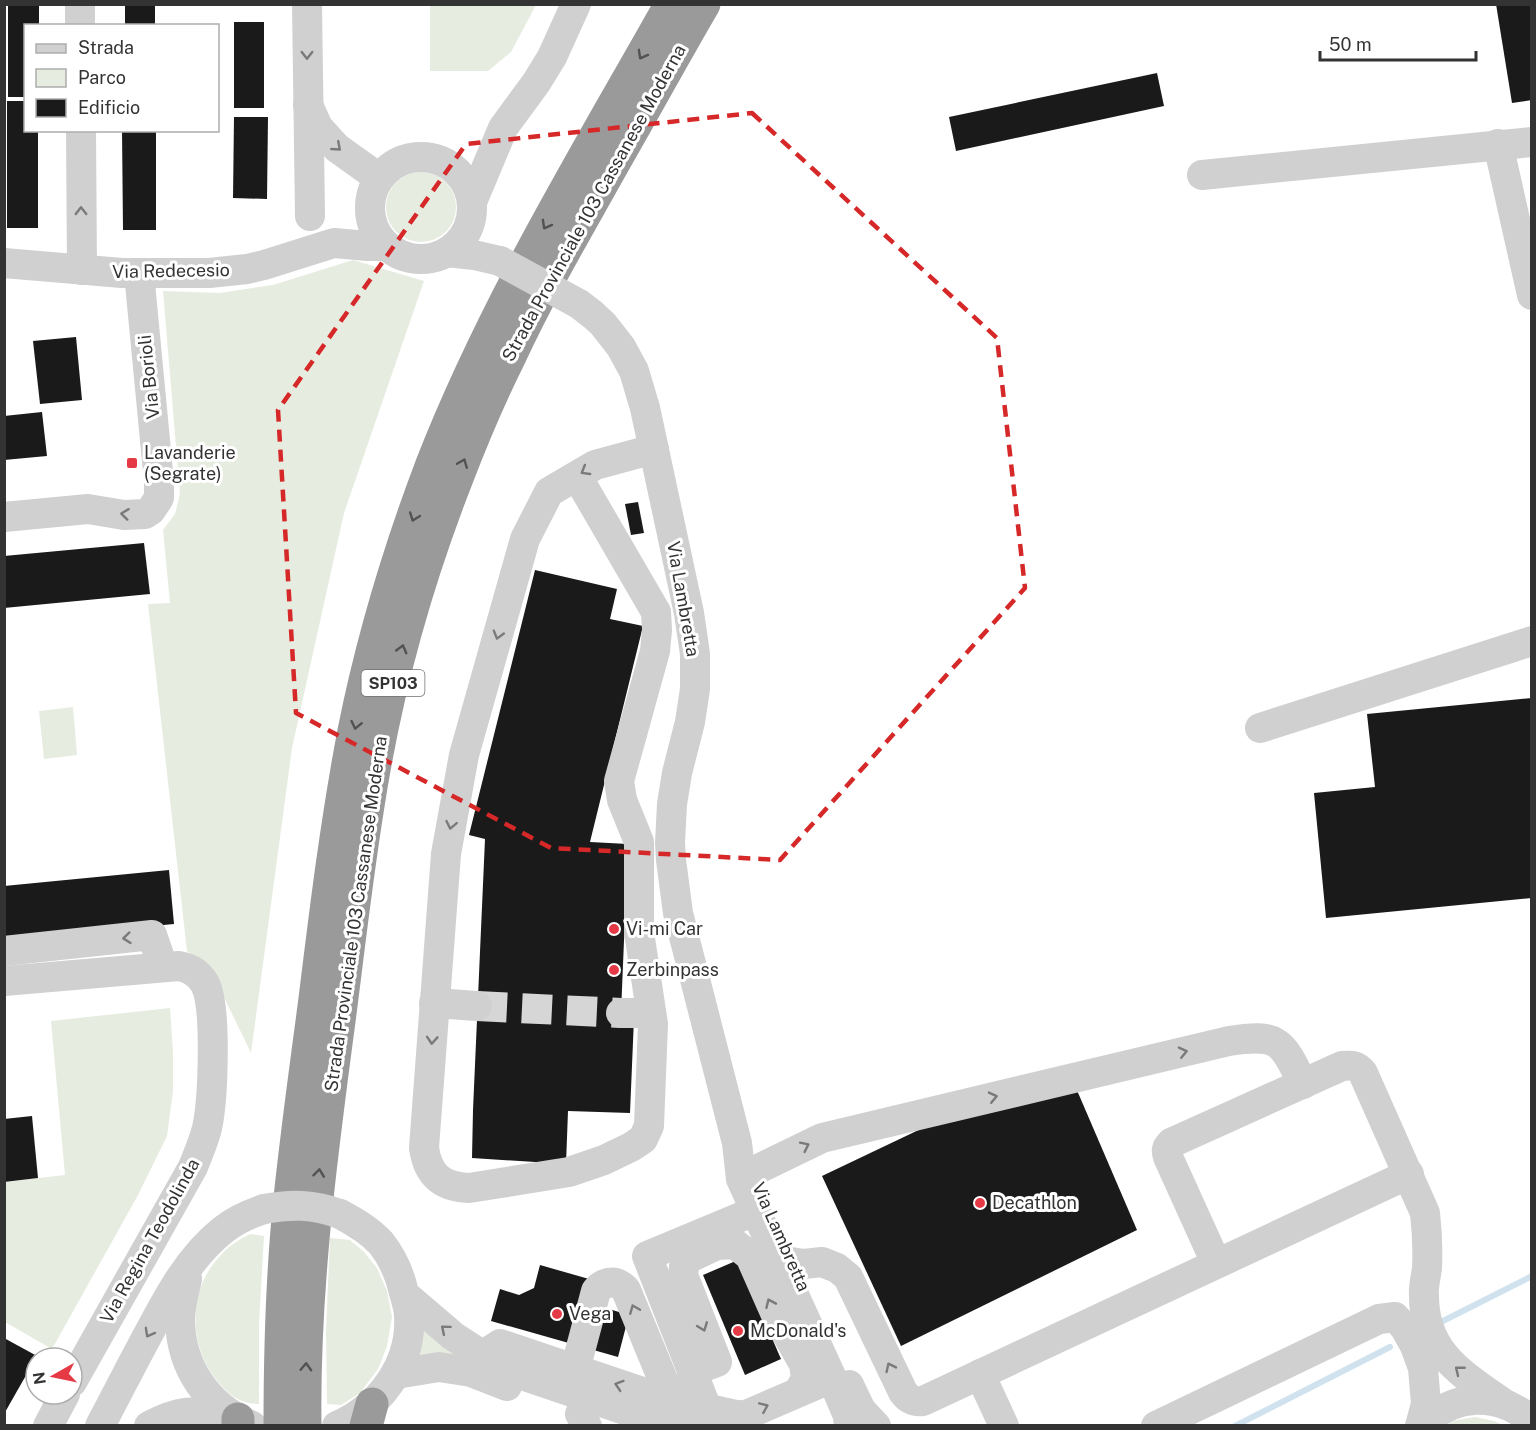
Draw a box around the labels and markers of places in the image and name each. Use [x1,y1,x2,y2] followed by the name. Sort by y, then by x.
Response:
[144,442,236,484] place label: Lavanderie (Segrate)
[125,456,139,470] marker: Lavanderie (Segrate)
[626,918,703,939] place label: Vi-mi Car
[607,922,621,936] marker: Vi-mi Car
[626,959,719,980] place label: Zerbinpass
[607,963,621,977] marker: Zerbinpass
[992,1192,1077,1213] place label: Decathlon
[973,1196,987,1210] marker: Decathlon
[569,1303,611,1324] place label: Vega
[550,1307,564,1321] marker: Vega
[750,1320,846,1341] place label: McDonald's
[731,1324,745,1338] marker: McDonald's

